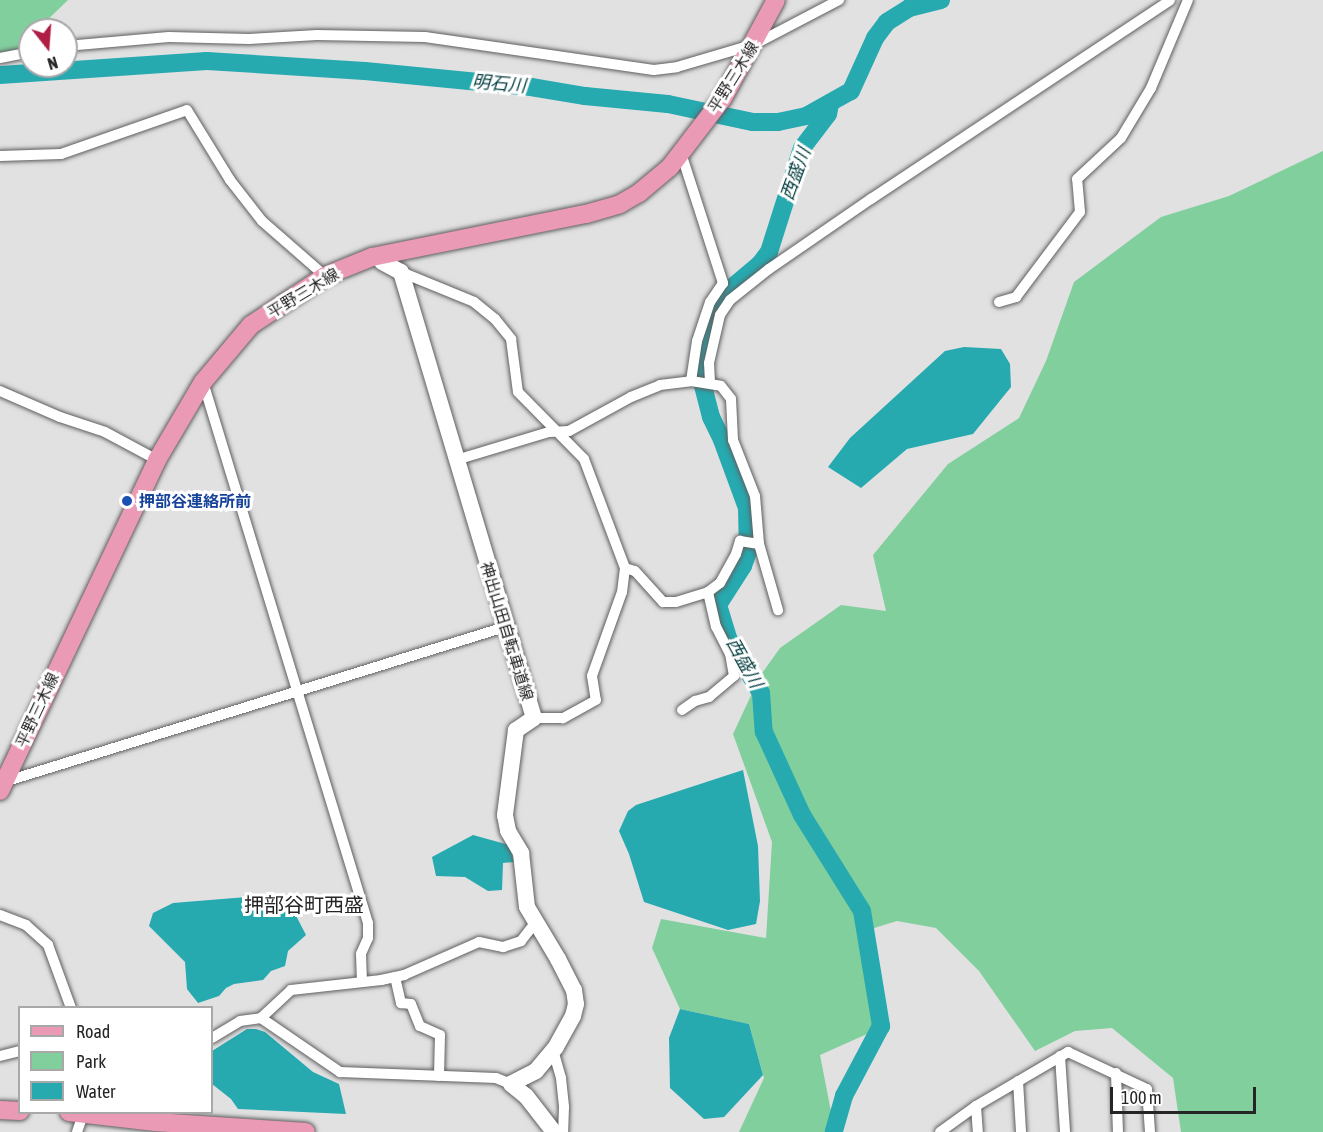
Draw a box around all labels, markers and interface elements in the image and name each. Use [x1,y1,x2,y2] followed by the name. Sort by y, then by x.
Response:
[18,18,78,78] north arrow
[704,38,762,116] street label: 平野三木線
[46,53,60,73] text: N
[471,71,527,97] water label: 明石川
[777,145,815,203] water label: 西盛川
[264,264,342,322] street label: 平野三木線
[139,491,251,511] place label: 押部谷連絡所前
[120,494,134,508] marker: 押部谷連絡所前
[477,559,537,703] street label: 神出山田自転車道線
[721,634,767,692] water label: 西盛川
[11,670,63,750] street label: 平野三木線
[244,892,364,916] district label: 押部谷町西盛
[18,1006,213,1114] legend
[76,1021,110,1042] text: Road
[76,1051,106,1072] text: Park
[1113,1075,1258,1113] scale bar
[76,1081,115,1102] text: Water
[1121,1087,1162,1108] text: 100 m

